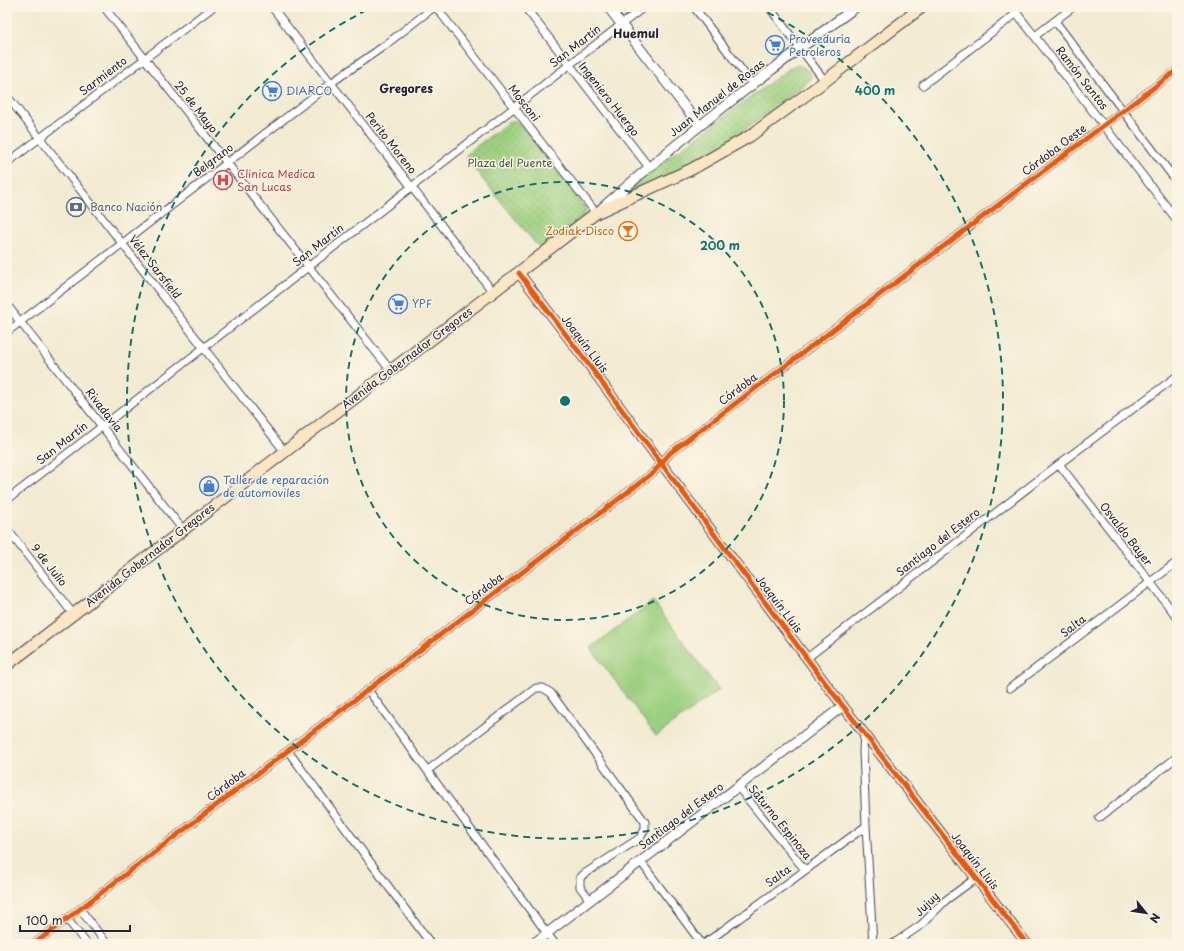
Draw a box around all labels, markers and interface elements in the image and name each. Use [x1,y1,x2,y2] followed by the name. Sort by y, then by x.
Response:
[545,20,604,71] street label: San Martín
[613,24,659,42] district label: Huemul
[789,30,851,60] place label: Proveeduria Petroleros
[764,34,786,56] supermarket icon: Proveeduria Petroleros
[1052,42,1113,113] street label: Ramón Santos
[75,52,130,99] street label: Sarmiento
[665,55,768,140] street label: Juan Manuel de Rosas
[575,58,644,139] street label: Ingeniero Huergo
[171,77,222,136] street label: 25 de Mayo
[379,79,433,97] district label: Gregores
[261,80,283,102] supermarket icon: DIARCO
[504,81,544,125] street label: Mosconi
[855,81,895,99] text: 400 m
[286,82,332,99] place label: DIARCO
[362,108,421,177] street label: Perito Moreno
[1018,120,1090,180] street label: Córdoba Oeste
[189,139,237,180] street label: Belgrano
[468,154,552,171] park label: Plaza del Puente
[237,165,315,195] place label: Clinica Medica San Lucas
[212,169,234,191] hospital icon: Clinica Medica San Lucas
[65,196,87,218] bank icon: Banco Nación
[90,198,162,215] place label: Banco Nación
[288,219,347,270] street label: San Martín
[617,220,639,242] bar icon: Zodiak Disco
[546,222,614,239] place label: Zodiak Disco
[125,231,186,302] street label: Vélez Sarsfield
[700,236,740,254] text: 200 m
[387,293,409,315] supermarket icon: YPF
[412,295,432,312] place label: YPF
[338,303,476,413] street label: Avenida Gobernador Gregores
[558,311,613,376] street label: Joaquín Lluis
[715,368,761,409] street label: Córdoba
[82,384,127,435] street label: Rivadavia
[558,394,572,408] centre of rings
[32,417,91,468] street label: San Martín
[223,471,329,501] place label: Taller de reparación de automoviles
[198,475,220,497] shop icon: Taller de reparación de automoviles
[1096,498,1157,570] street label: Osvaldo Bayer
[81,499,218,611] street label: Avenida Gobernador Gregores
[892,503,983,580] street label: Santiago del Estero
[27,540,71,590] street label: 9 de Julio
[461,568,507,609] street label: Córdoba
[752,571,807,636] street label: Joaquín Lluis
[1056,610,1089,641] street label: Salta
[203,764,249,805] street label: Córdoba
[635,778,727,853] street label: Santiago del Estero
[745,780,816,863] street label: Saturno Espinoza
[948,828,1003,893] street label: Joaquín Lluis
[761,860,794,891] street label: Salta
[911,888,943,920] street label: Jujuy
[1126,893,1166,933] north arrow
[20,907,130,933] scale bar
[1145,910,1165,927] text: N
[26,911,63,929] text: 100 m

